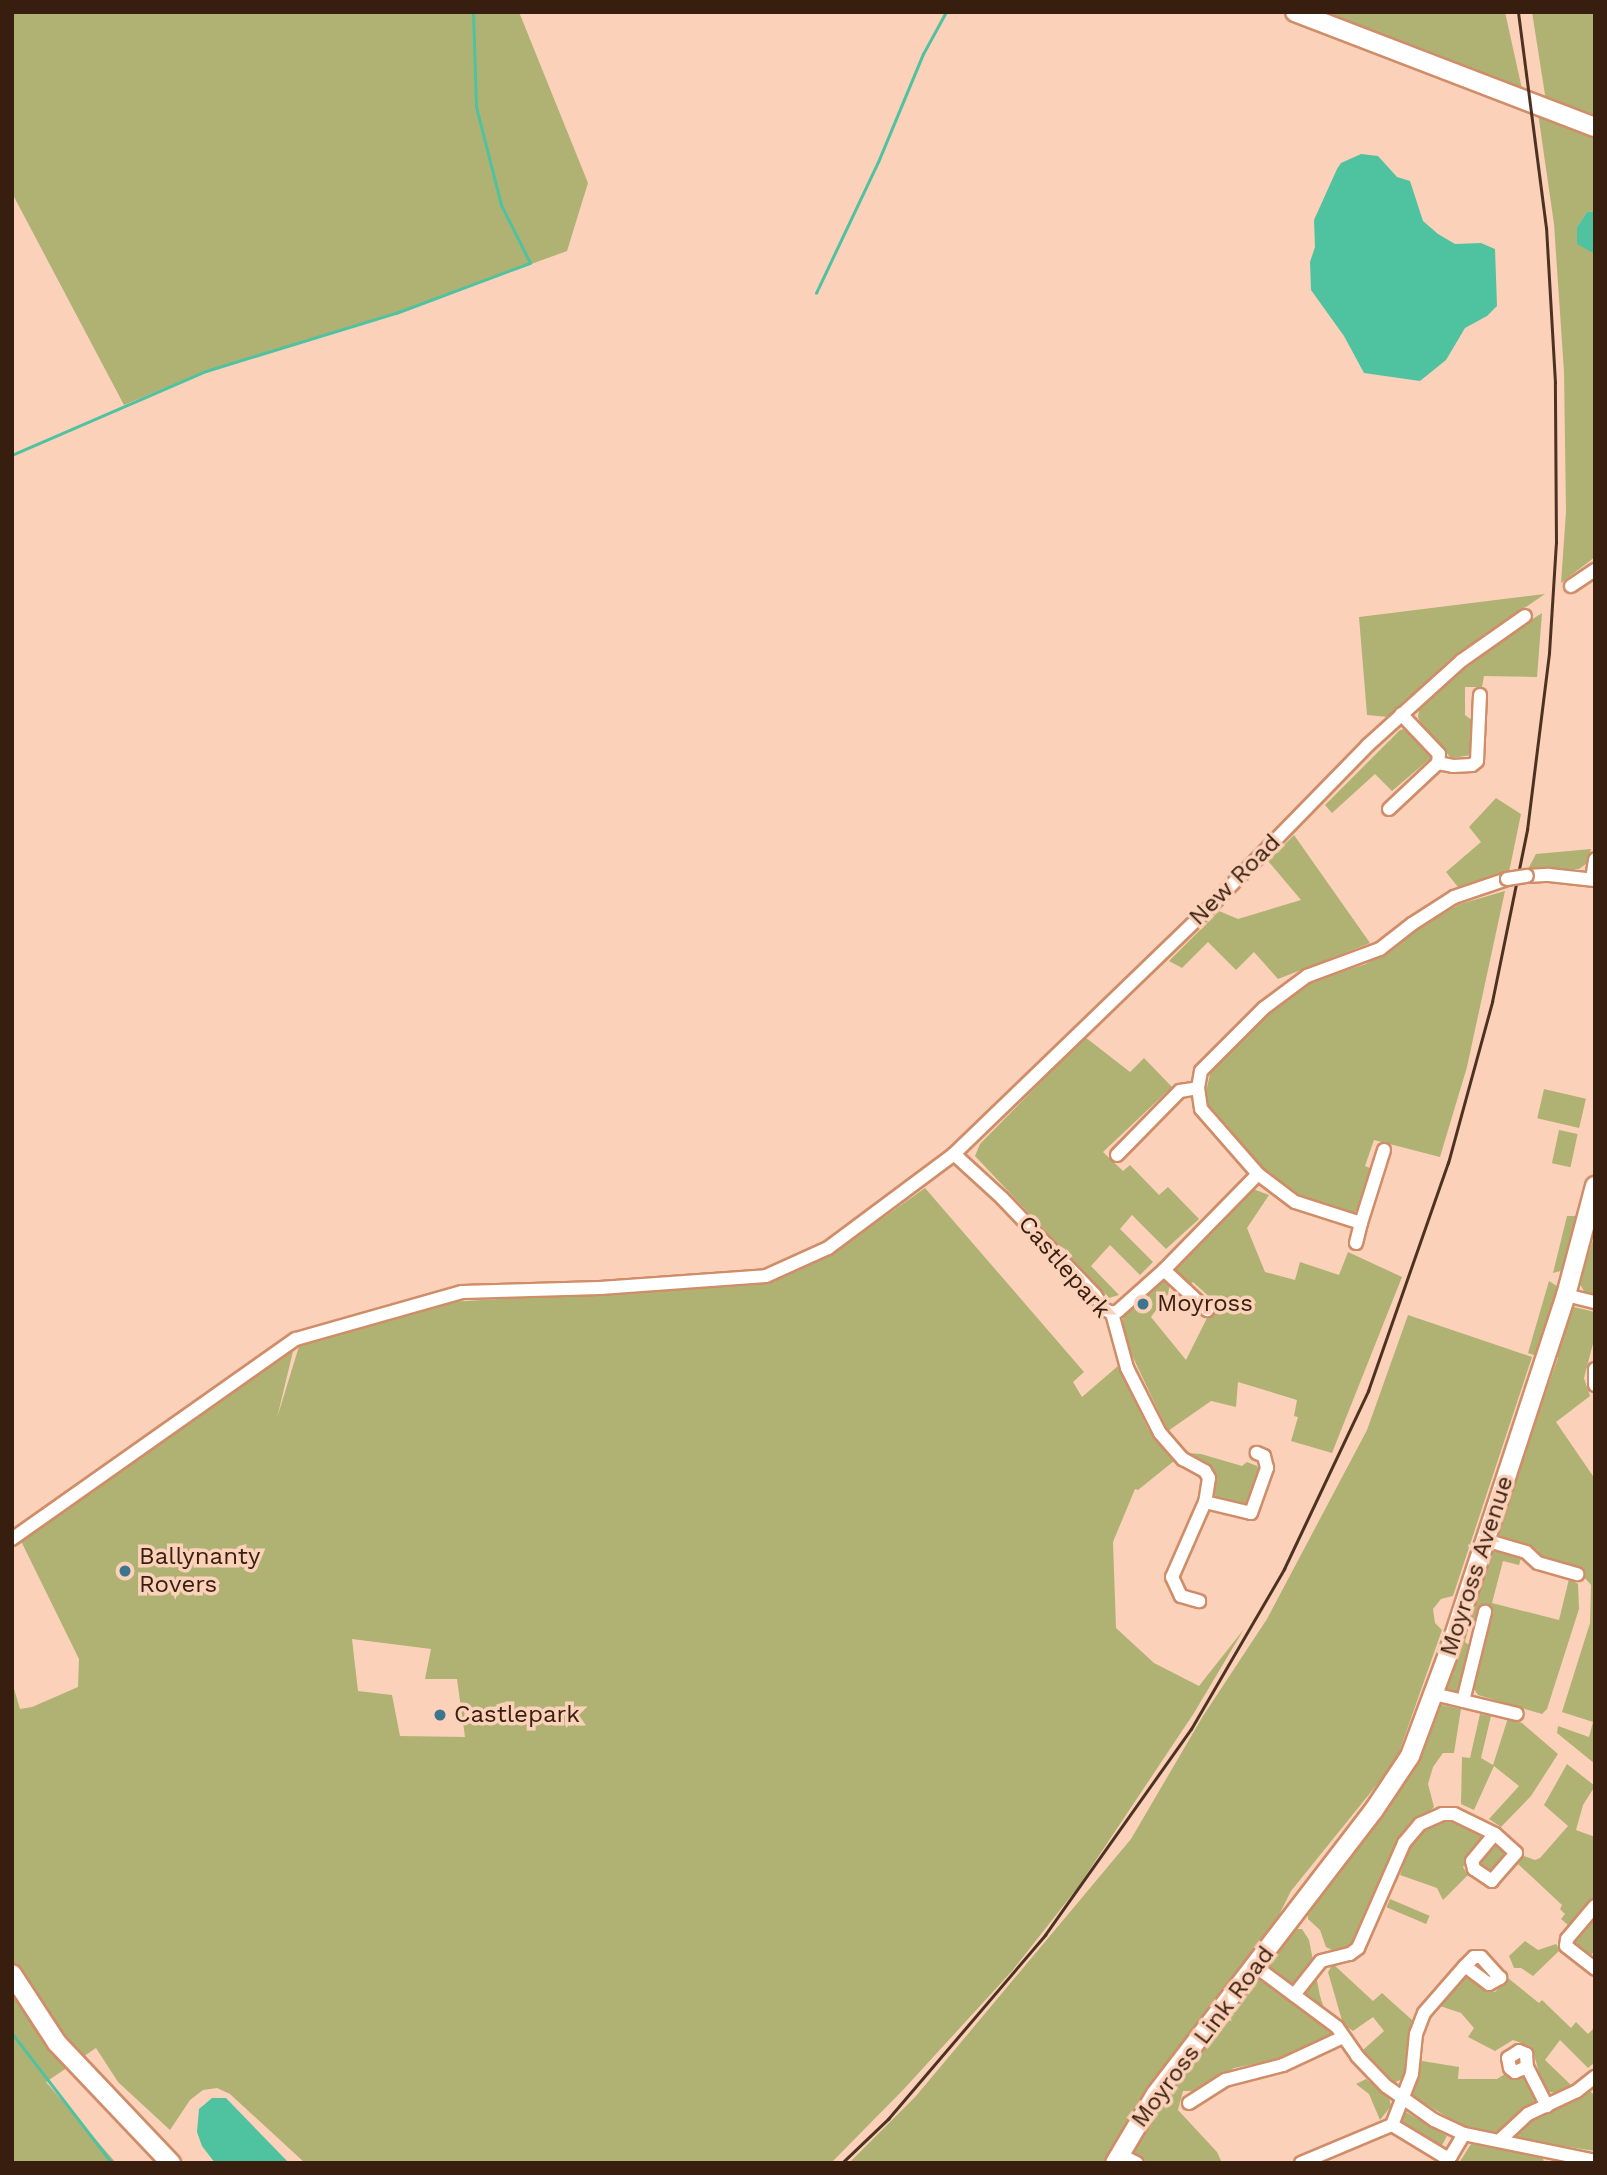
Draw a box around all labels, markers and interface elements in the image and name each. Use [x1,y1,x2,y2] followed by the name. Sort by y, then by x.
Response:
[1183,828,1287,932] street label: New Road
[1012,1210,1116,1324] street label: Castlepark
[1157,1290,1253,1318] place label: Moyross
[1135,1296,1151,1312] marker: Moyross
[1434,1472,1520,1660] street label: Moyross Avenue
[139,1543,260,1599] place label: Ballynanty Rovers
[117,1563,133,1579] marker: Ballynanty Rovers
[454,1701,580,1729] place label: Castlepark
[432,1707,448,1723] marker: Castlepark
[1125,1940,1281,2134] street label: Moyross Link Road

